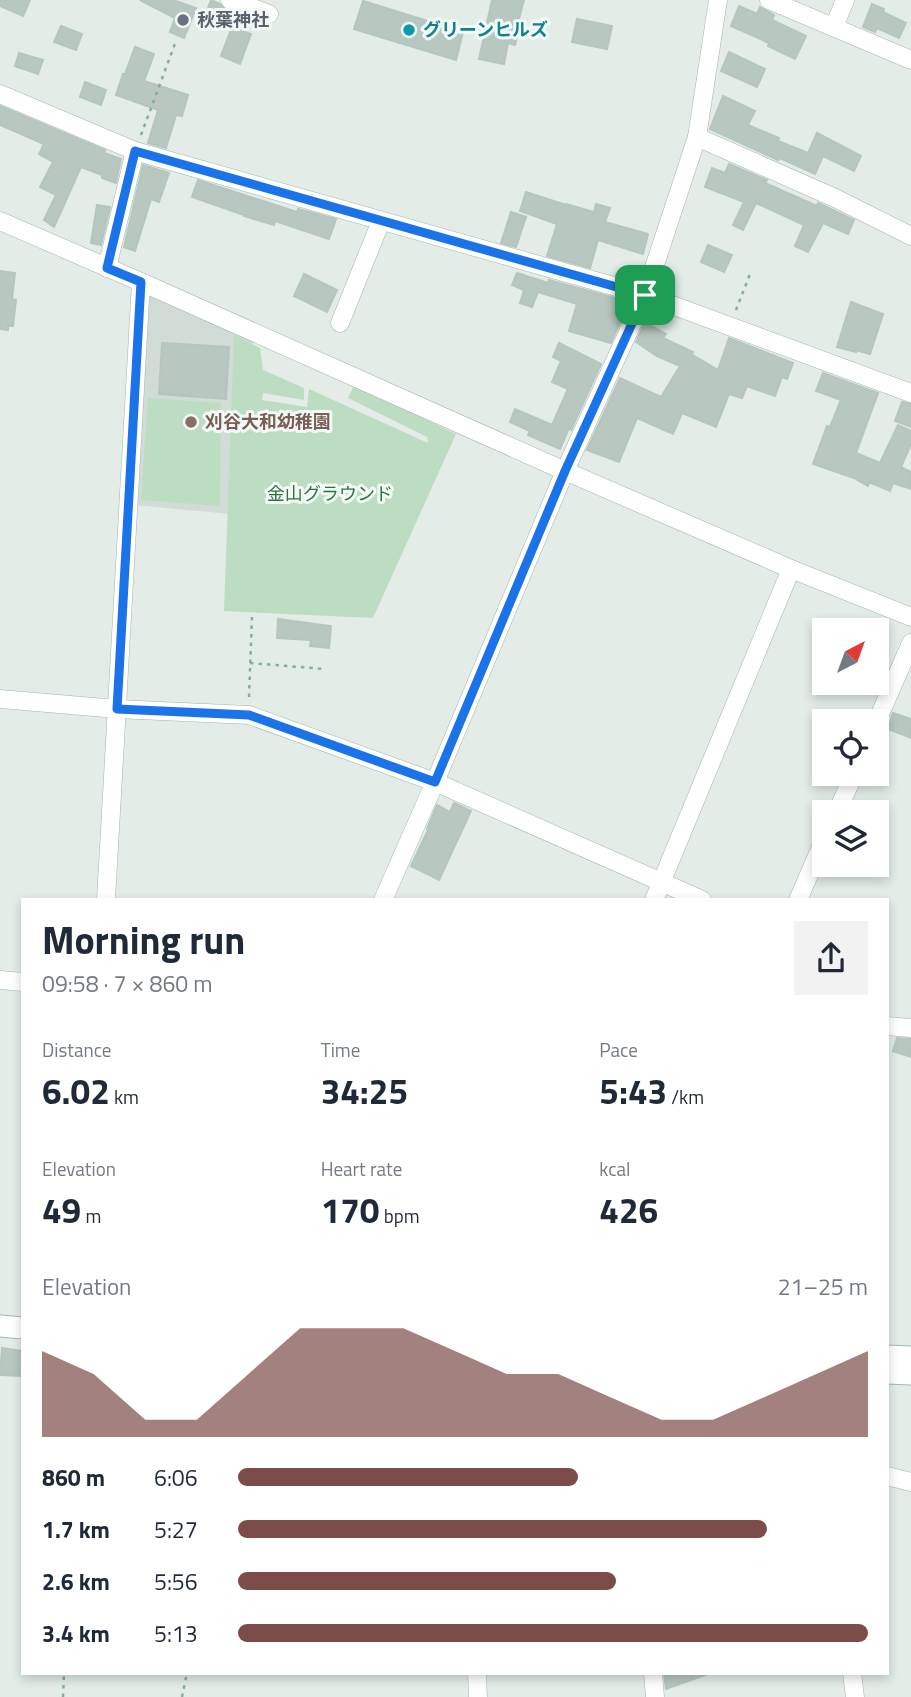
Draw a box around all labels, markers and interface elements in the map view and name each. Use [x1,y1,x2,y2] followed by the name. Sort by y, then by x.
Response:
[197,6,269,33] place label: 秋葉神社
[175,12,191,28] marker: 秋葉神社
[423,16,548,43] place label: グリーンヒルズ
[401,22,417,38] marker: グリーンヒルズ
[615,265,675,325] pin
[626,276,664,314] icon: arrive
[205,408,331,435] place label: 刈谷大和幼稚園
[183,414,199,430] marker: 刈谷大和幼稚園
[267,480,393,507] park label: 金山グラウンド
[812,618,889,695] north arrow
[812,618,889,877] map controls
[812,709,889,786] button: locate
[812,800,889,877] button: layers
[42,911,245,969] text: Morning run
[794,921,868,995] button: share
[42,966,212,1001] text: 09:58 · 7 × 860 m
[42,1035,111,1064] text: Distance
[321,1035,360,1064] text: Time
[599,1035,638,1064] text: Pace
[42,1064,110,1118] text: 6.02
[321,1064,408,1118] text: 34:25
[599,1064,667,1118] text: 5:43
[110,1082,139,1111] text: km
[667,1082,704,1111] text: /km
[42,1154,116,1183] text: Elevation
[321,1154,402,1183] text: Heart rate
[599,1154,630,1183] text: kcal
[42,1183,81,1237] text: 49
[321,1183,379,1237] text: 170
[599,1183,658,1237] text: 426
[81,1201,101,1230] text: m
[379,1201,420,1230] text: bpm
[42,1269,131,1304] text: Elevation
[778,1269,868,1304] text: 21–25 m
[42,1460,105,1495] text: 860 m
[154,1460,198,1495] text: 6:06
[42,1512,110,1547] text: 1.7 km
[154,1512,198,1547] text: 5:27
[42,1564,110,1599] text: 2.6 km
[154,1564,198,1599] text: 5:56
[42,1616,110,1651] text: 3.4 km
[154,1616,198,1651] text: 5:13

